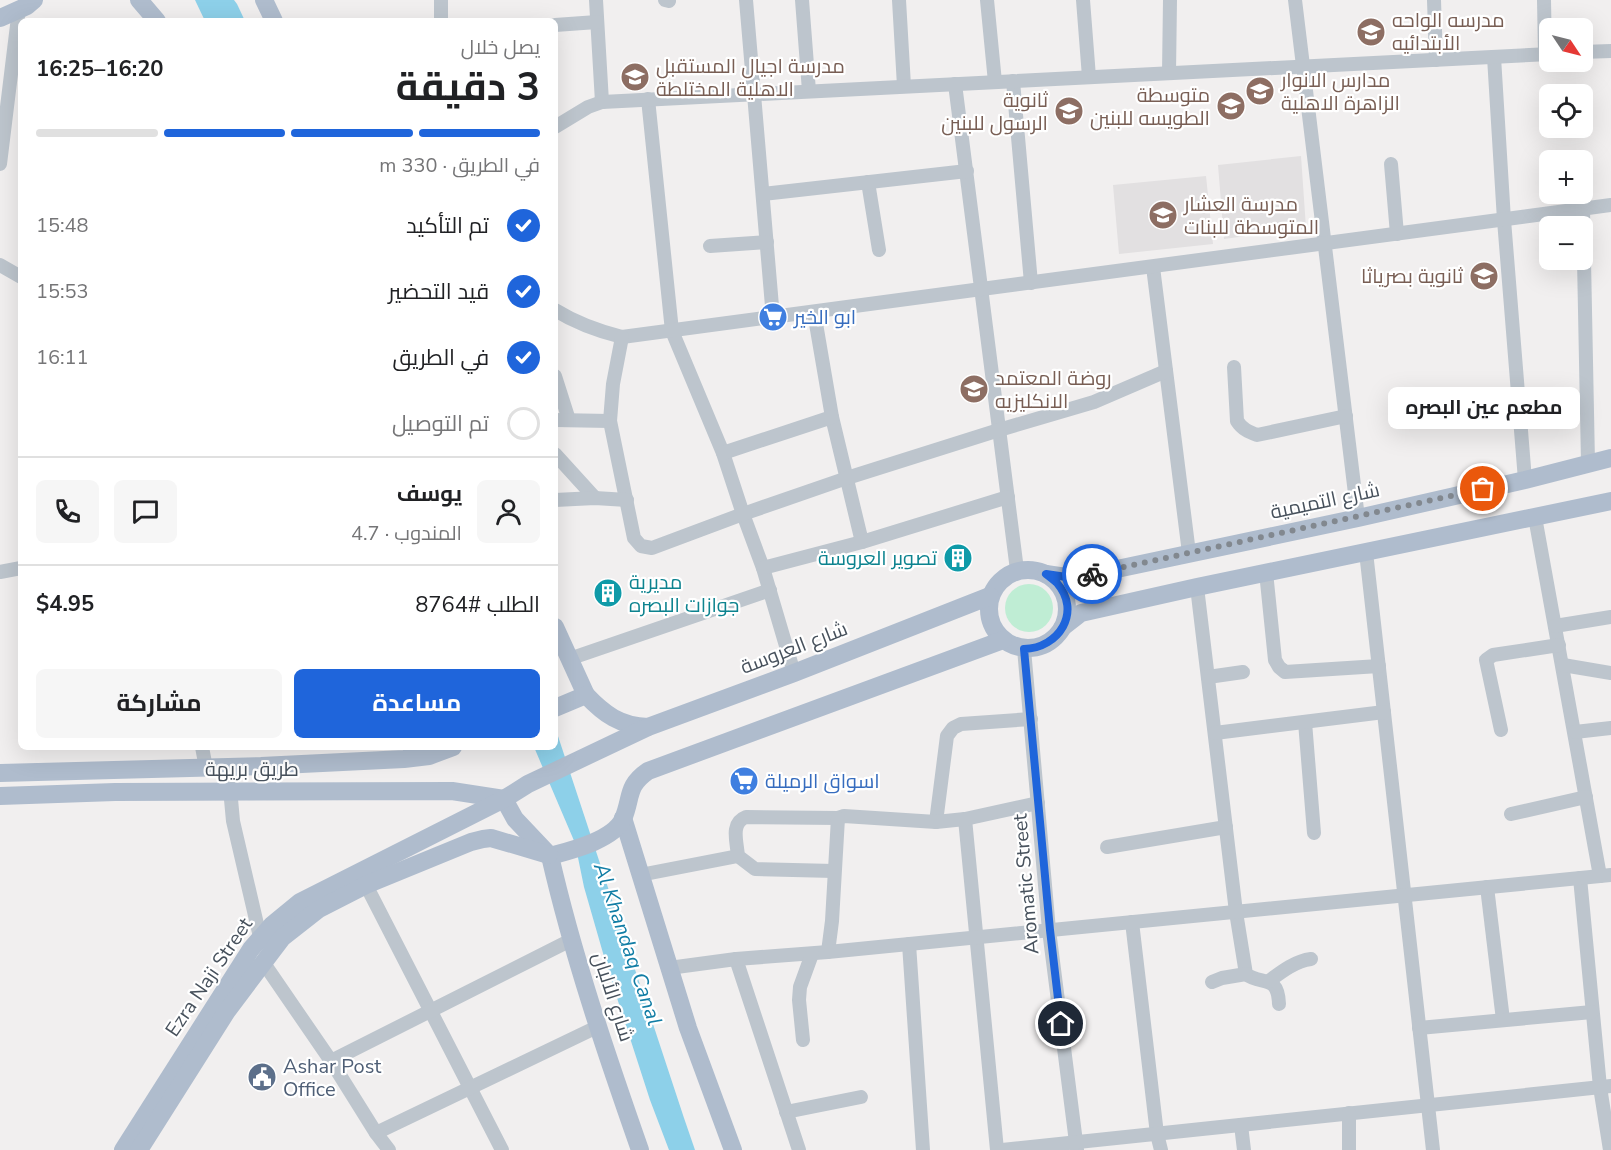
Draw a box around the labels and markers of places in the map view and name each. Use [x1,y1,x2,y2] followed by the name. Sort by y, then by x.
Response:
[1392,7,1505,57] place label: مدرسه الواحه الأبتدائيه
[1355,16,1387,48] school or university icon: مدرسه الواحه الأبتدائيه
[656,53,845,103] place label: مدرسة اجيال المستقبل الاهلية المختلطة
[619,61,651,93] school or university icon: مدرسة اجيال المستقبل الاهلية المختلطة
[1280,67,1400,117] place label: مدارس الانوار الزاهرة الاهلية
[1244,75,1276,107] school or university icon: مدارس الانوار الزاهرة الاهلية
[1090,82,1210,132] place label: متوسطة الطويسه للبنين
[941,87,1049,137] place label: ثانوية الرسول للبنين
[1215,90,1247,122] school or university icon: متوسطة الطويسه للبنين
[1053,95,1085,127] school or university icon: ثانوية الرسول للبنين
[1183,191,1319,241] place label: مدرسة العشار المتوسطة للبنات
[1147,199,1179,231] school or university icon: مدرسة العشار المتوسطة للبنات
[1468,260,1500,292] school or university icon: ثانوية بصرياثا
[1361,263,1464,290] place label: ثانوية بصرياثا
[757,301,789,333] supermarket icon: ابو الخير
[793,304,856,331] place label: ابو الخير
[995,365,1111,415] place label: روضة المعتمد الانكليزيه
[958,373,990,405] school or university icon: روضة المعتمد الانكليزيه
[1387,387,1579,429] callout: مطعم عين البصره
[1457,463,1508,514] pin
[942,542,974,574] building icon: تصوير العروسة
[818,545,938,572] place label: تصوير العروسة
[629,569,739,619] place label: مديرية جوازات البصره
[592,577,624,609] building icon: مديرية جوازات البصره
[728,765,760,797] supermarket icon: اسواق الرميلة
[765,768,880,795] place label: اسواق الرميلة
[1035,998,1086,1049] pin
[283,1053,382,1103] place label: Ashar Post Office
[246,1061,278,1093] public building icon: Ashar Post Office

